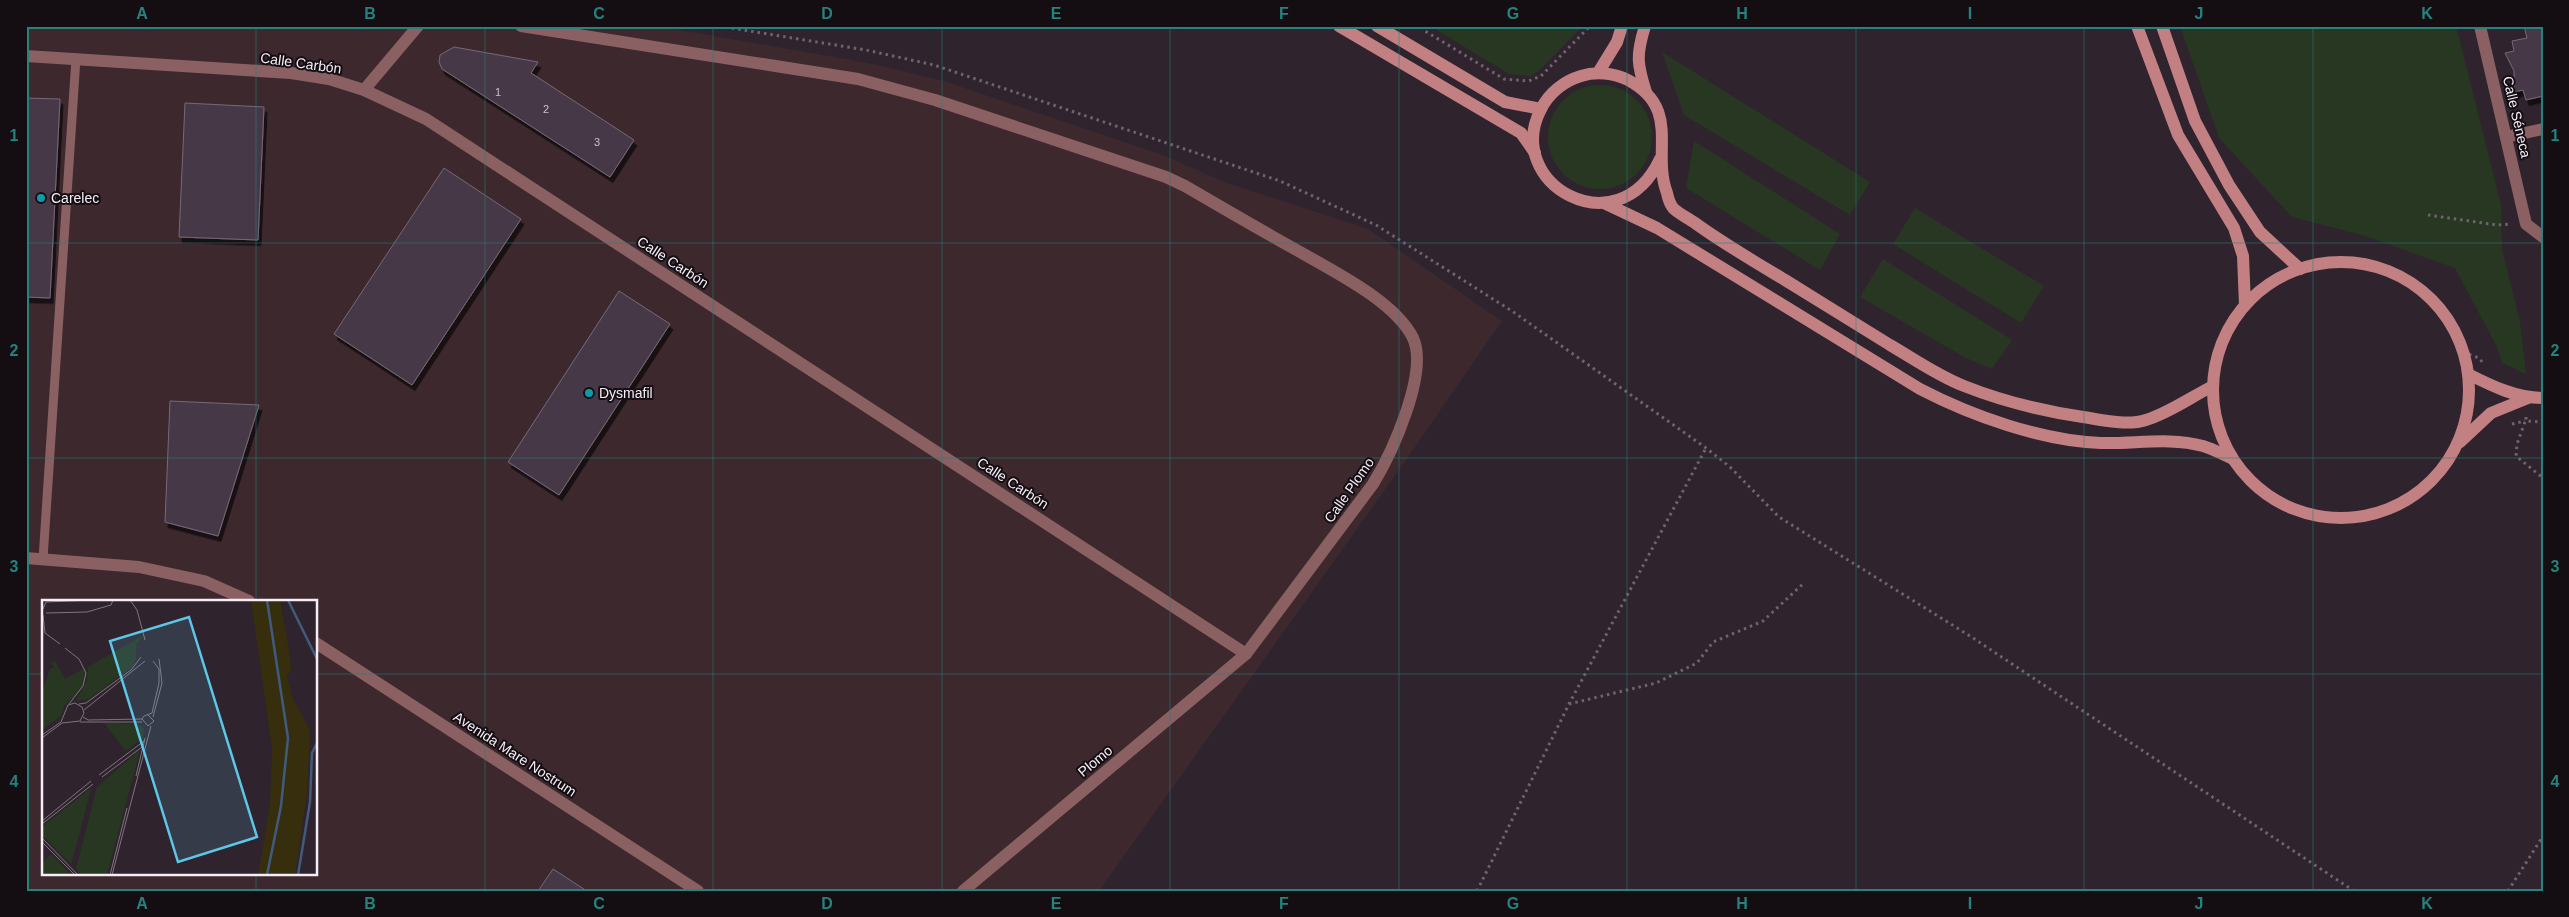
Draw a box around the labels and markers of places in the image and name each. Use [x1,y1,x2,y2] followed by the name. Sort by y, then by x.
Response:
[51,190,99,206] place label: Carelec
[35,192,47,204] marker: Carelec
[599,385,653,401] place label: Dysmafil
[583,387,595,399] marker: Dysmafil

